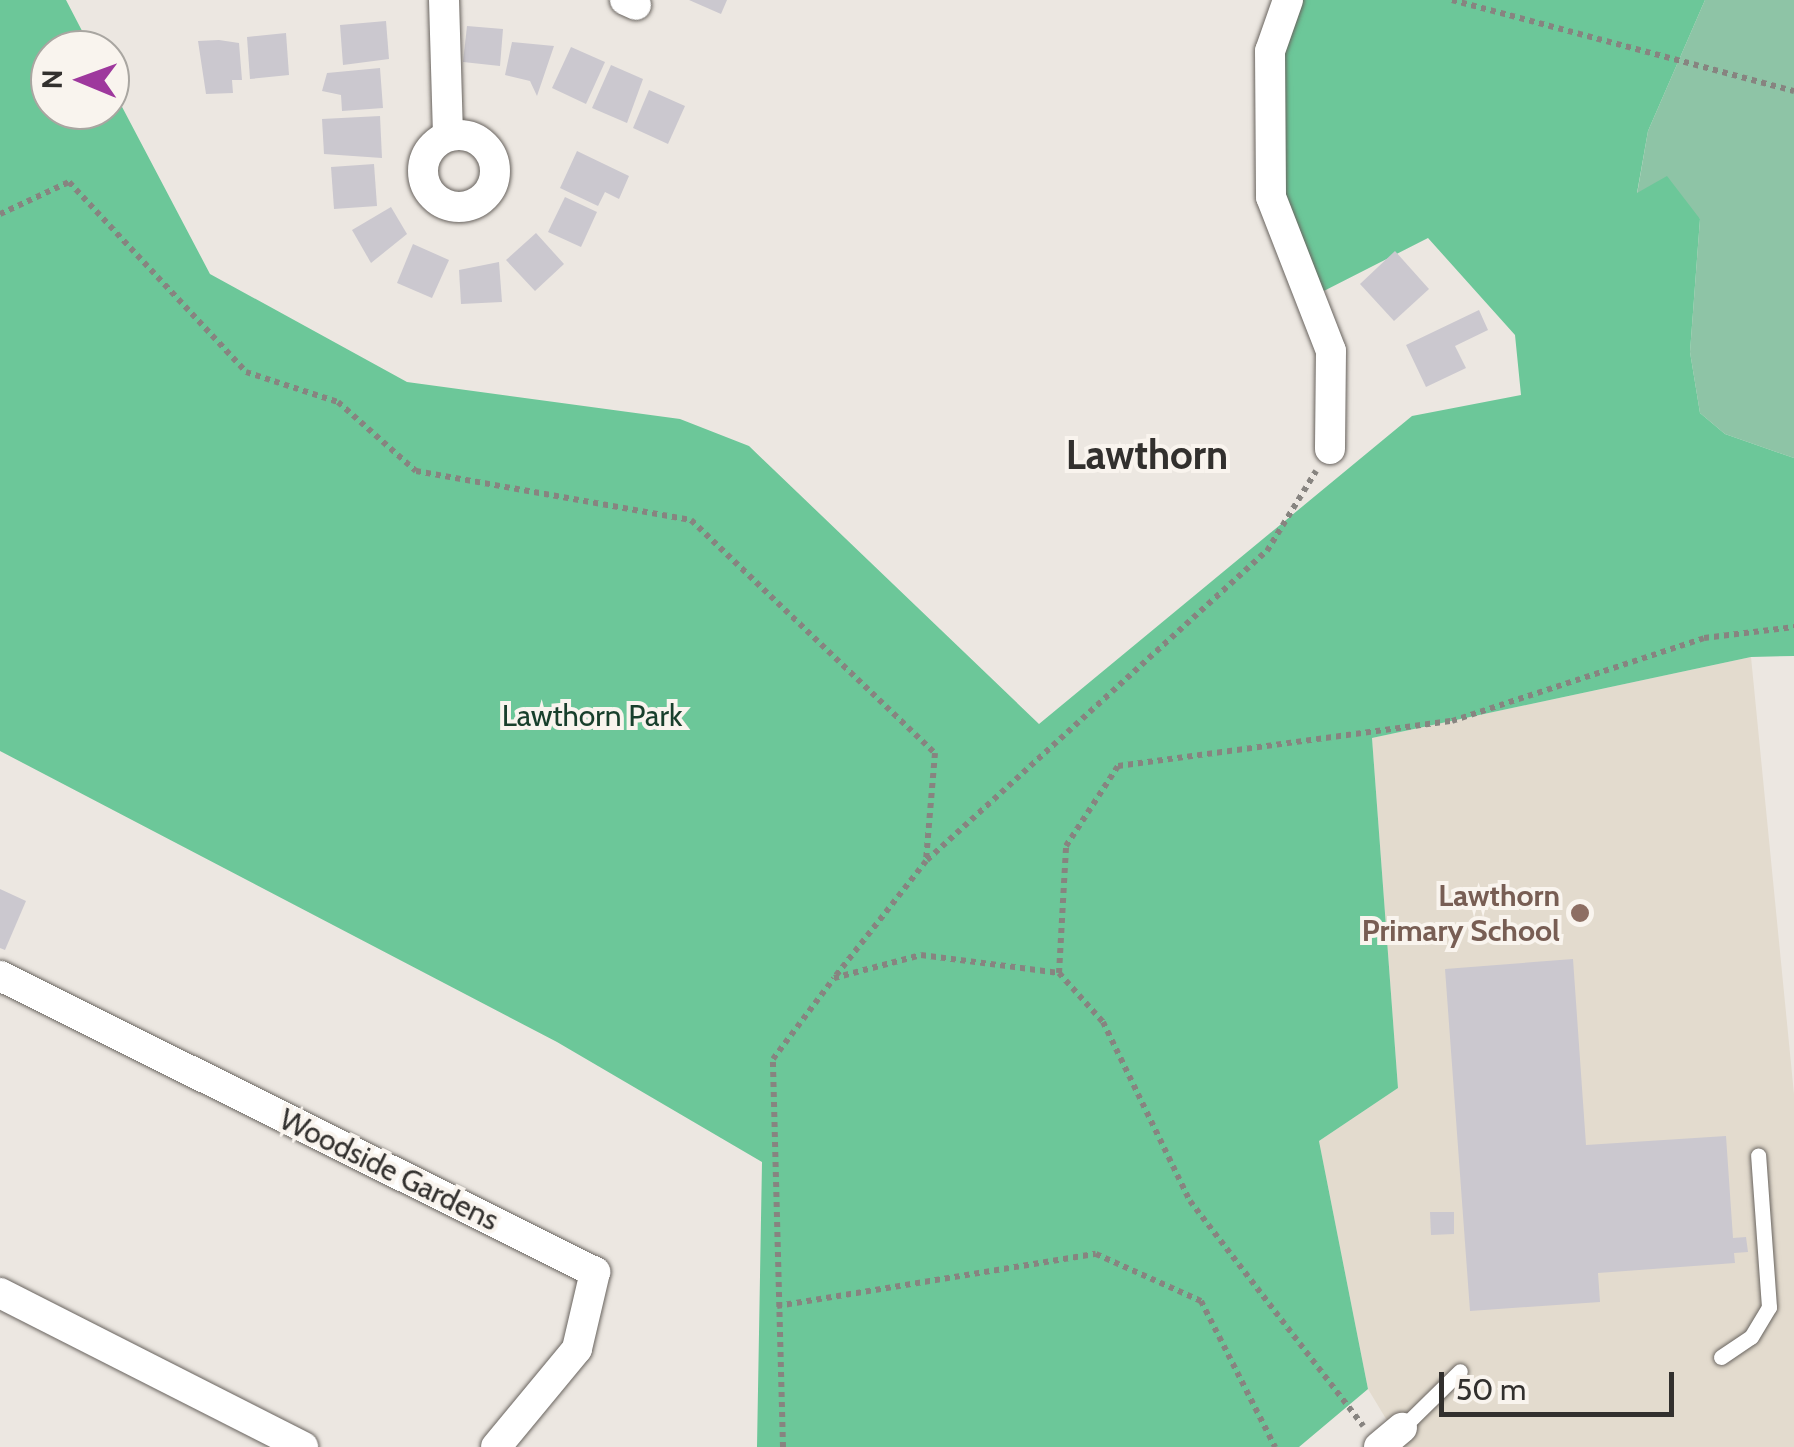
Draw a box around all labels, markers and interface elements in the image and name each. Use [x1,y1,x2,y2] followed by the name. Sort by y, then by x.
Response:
[30,30,130,130] north arrow
[35,69,69,90] text: N
[1066,431,1228,479] district label: Lawthorn
[502,698,682,734] park label: Lawthorn Park
[1362,878,1560,948] place label: Lawthorn Primary School
[1569,902,1591,924] marker: Lawthorn Primary School
[274,1101,504,1239] street label: Woodside Gardens
[1444,1352,1679,1414] scale bar
[1456,1371,1526,1408] text: 50 m

